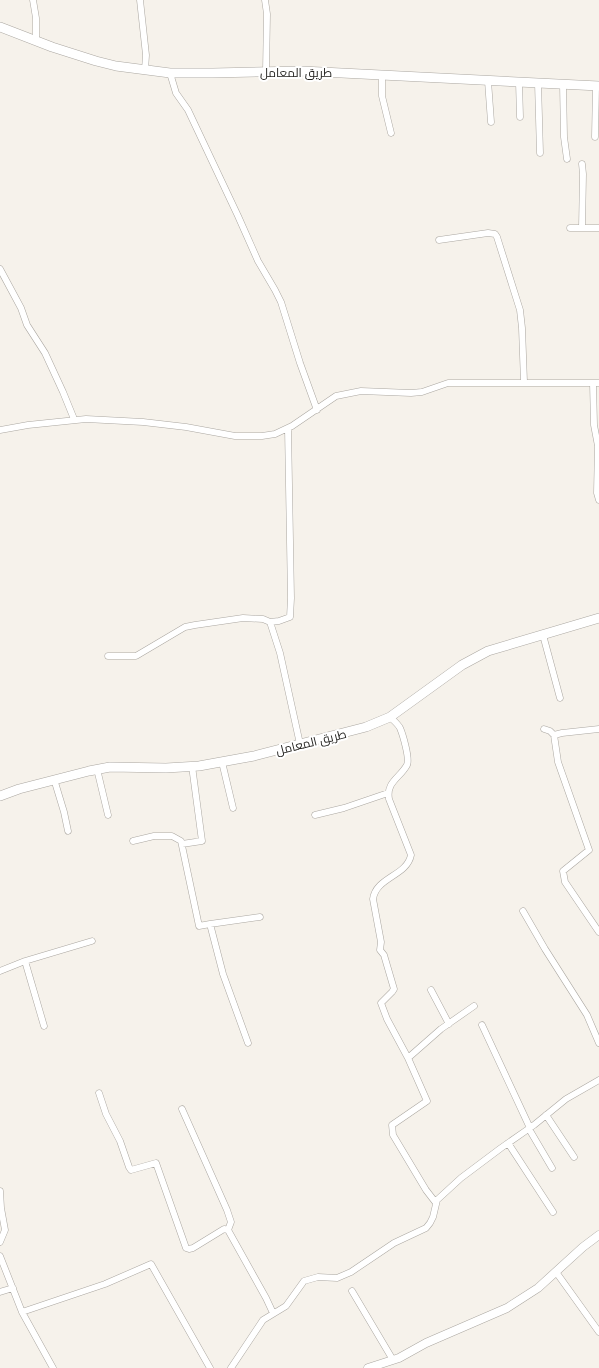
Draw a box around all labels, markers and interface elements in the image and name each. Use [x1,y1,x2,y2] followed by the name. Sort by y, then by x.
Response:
[260,65,332,80] street label: طريق المعامل
[274,726,348,758] street label: طريق المعامل

